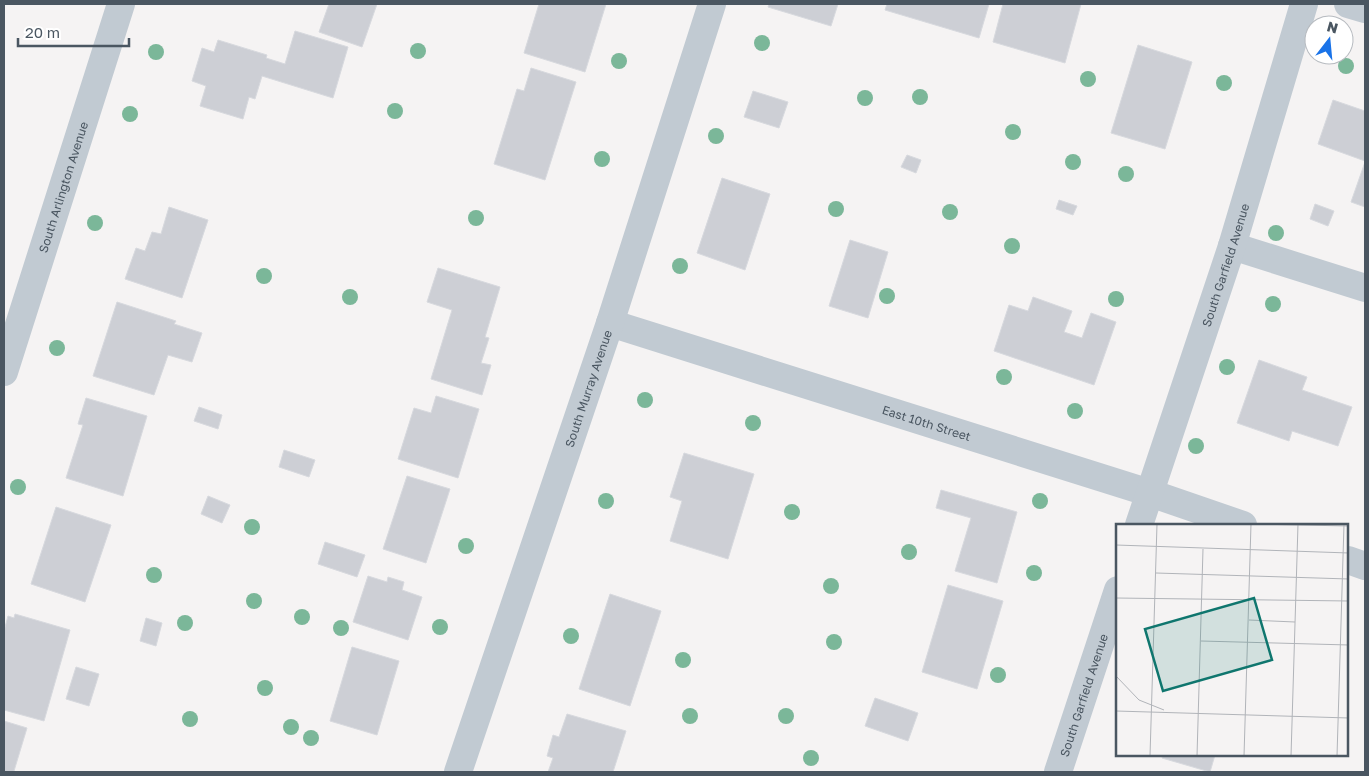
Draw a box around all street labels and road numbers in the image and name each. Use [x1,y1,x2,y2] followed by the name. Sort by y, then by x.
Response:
[35,120,91,255] street label: South Arlington Avenue
[1198,201,1252,328] street label: South Garfield Avenue
[561,328,615,449] street label: South Murray Avenue
[880,402,973,444] street label: East 10th Street
[1056,632,1111,759] street label: South Garfield Avenue

